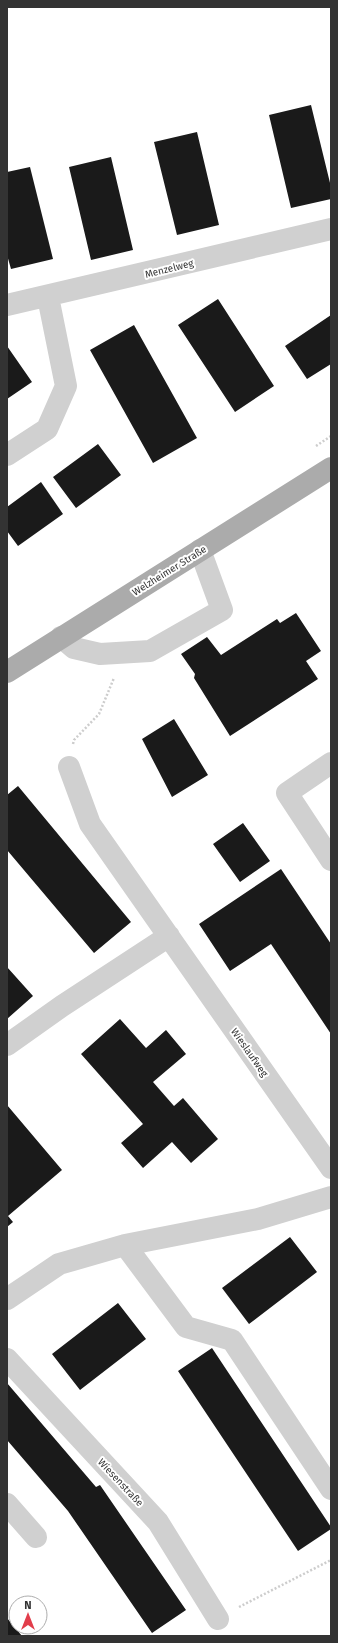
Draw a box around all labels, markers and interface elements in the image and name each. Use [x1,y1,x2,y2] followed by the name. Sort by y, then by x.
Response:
[144,257,196,281] street label: Menzelweg
[130,543,209,598] street label: Welzheimer Straße
[228,1026,271,1080] street label: Wieslaufweg
[95,1456,146,1509] street label: Wiesenstraße
[8,1595,48,1635] north arrow
[24,1599,32,1612] text: N

